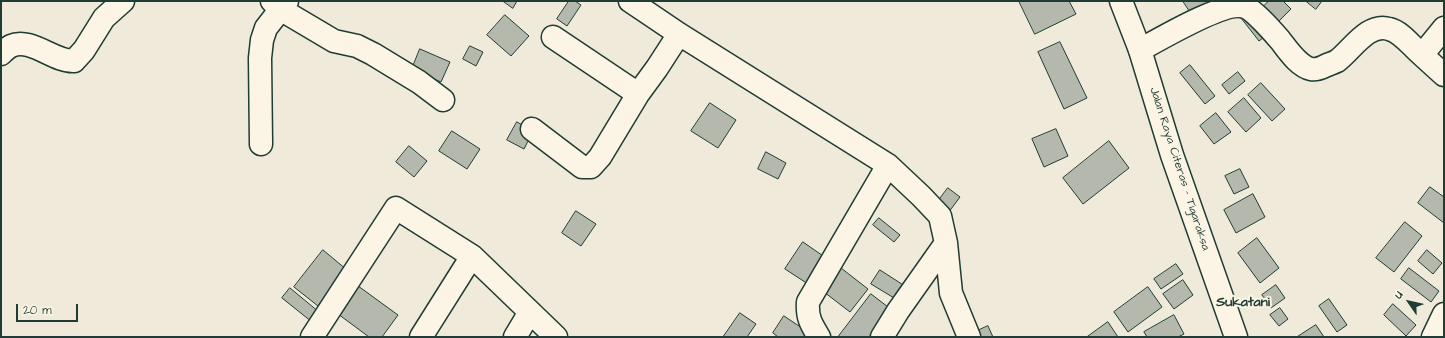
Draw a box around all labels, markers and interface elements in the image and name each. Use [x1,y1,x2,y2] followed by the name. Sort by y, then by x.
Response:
[1146,85,1212,253] street label: Jalan Raya Citeras - Tigaraksa
[1389,282,1429,322] north arrow
[1391,288,1407,302] text: U
[1216,295,1270,311] district label: Sukatani
[18,296,80,322] scale bar
[23,302,52,319] text: 20 m

